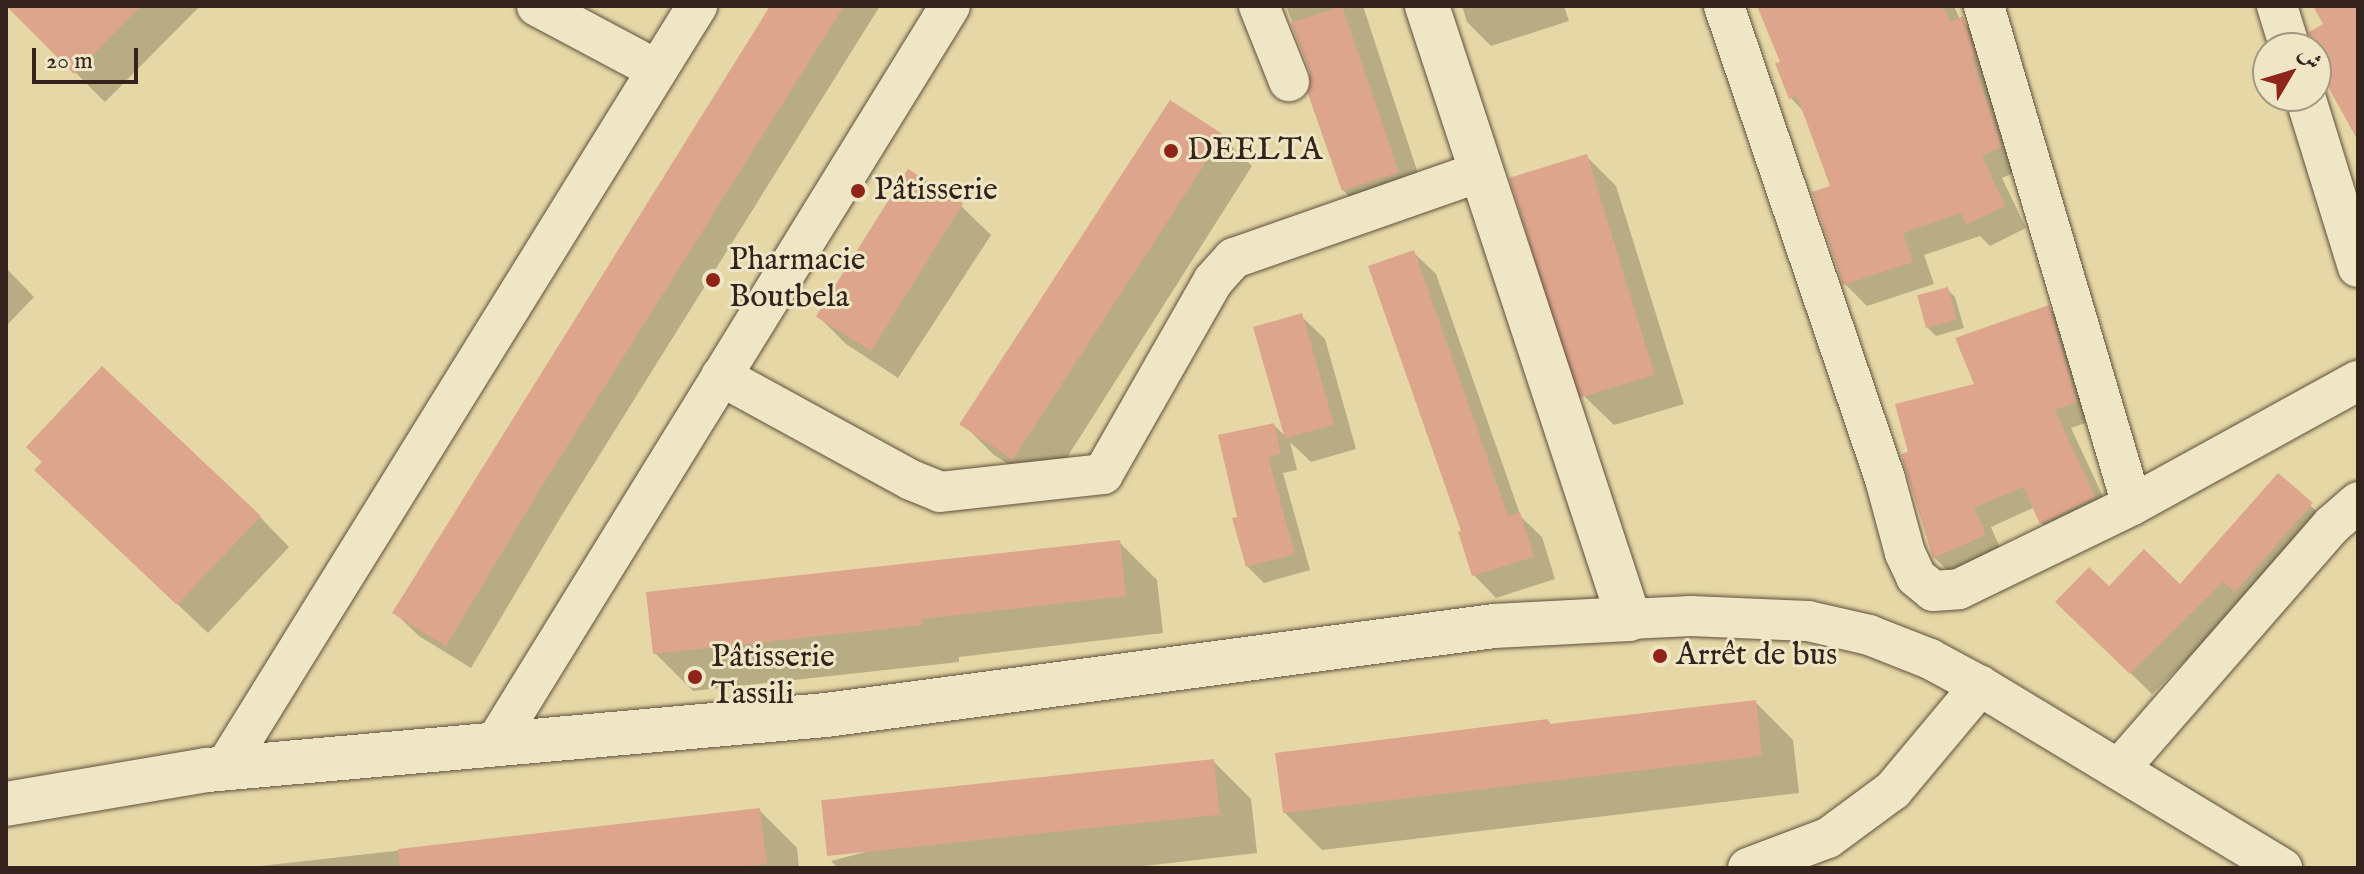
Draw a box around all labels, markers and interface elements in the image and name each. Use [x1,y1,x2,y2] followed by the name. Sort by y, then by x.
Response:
[36,32,142,82] scale bar
[2252,32,2332,112] north arrow
[2292,41,2327,76] text: ش
[46,46,93,77] text: 20 m
[1187,132,1322,170] place label: DEELTA
[1162,142,1180,160] marker: DEELTA
[874,172,998,210] place label: Pâtisserie
[849,182,867,200] marker: Pâtisserie
[729,243,866,318] place label: Pharmacie Boutbela
[704,271,722,289] marker: Pharmacie Boutbela
[1676,637,1837,675] place label: Arrêt de bus
[711,640,835,715] place label: Pâtisserie Tassili
[1651,647,1669,665] marker: Arrêt de bus
[686,668,704,686] marker: Pâtisserie Tassili

